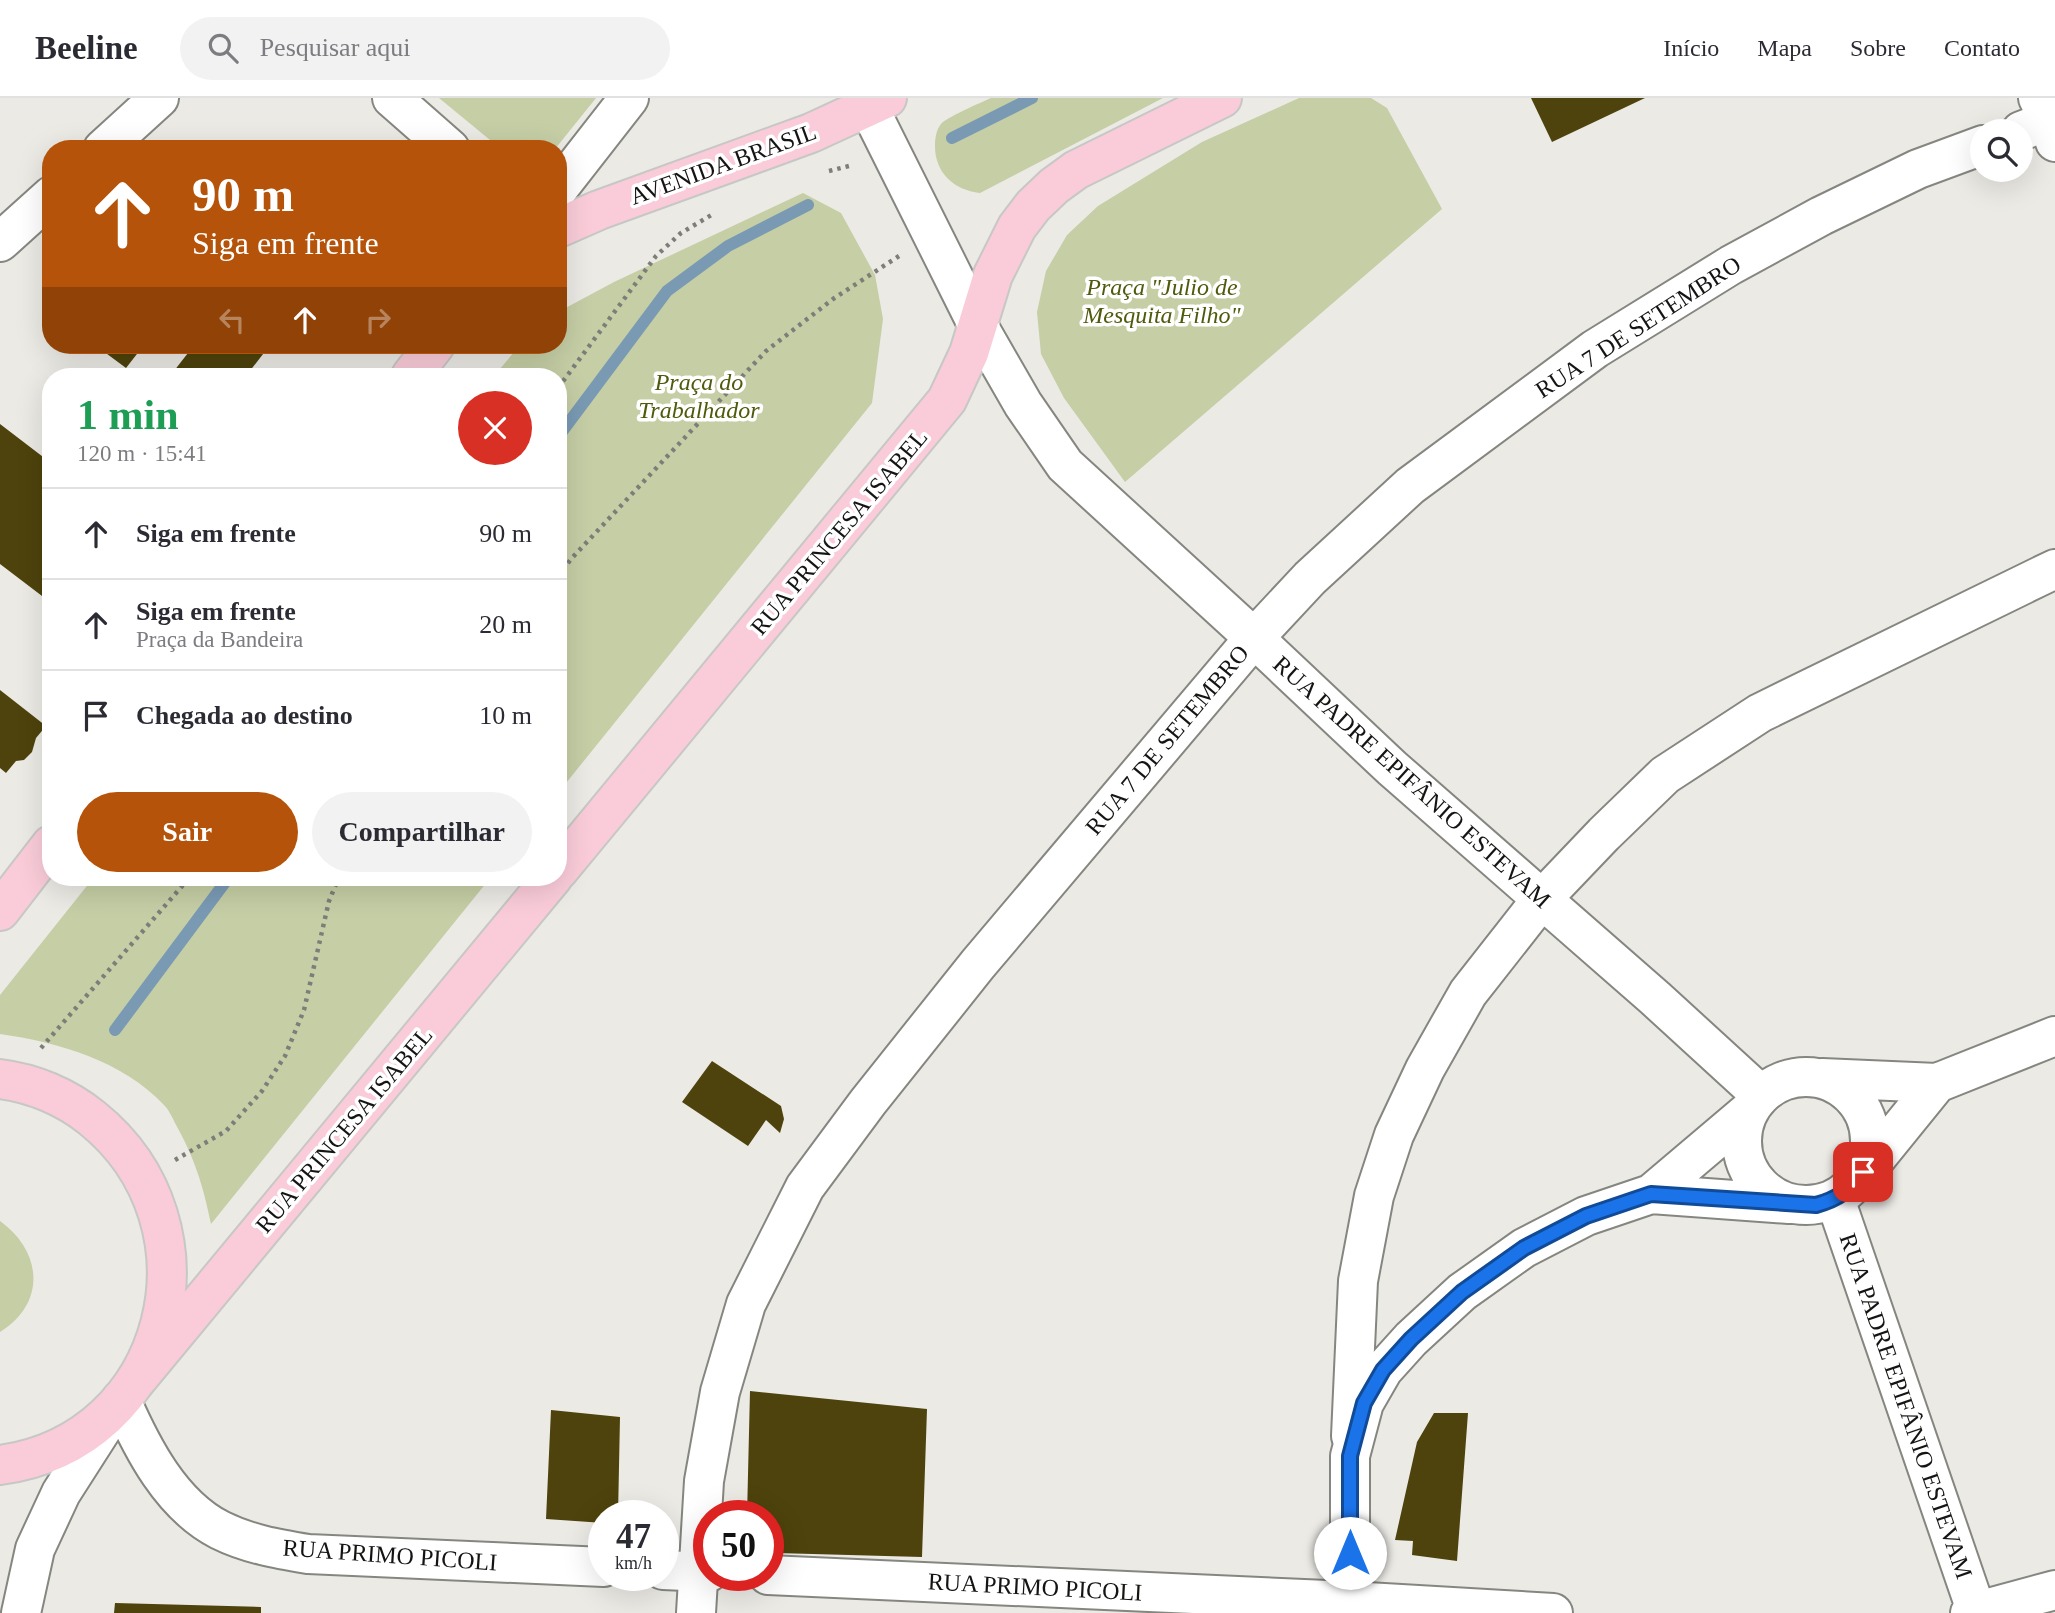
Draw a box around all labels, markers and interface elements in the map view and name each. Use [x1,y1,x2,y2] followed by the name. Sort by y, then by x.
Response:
[180,17,670,80] search box
[204,29,242,67] icon: search
[35,30,138,66] text: Beeline
[260,33,411,62] text: Pesquisar aqui
[1663,35,1719,61] text: Início
[1757,35,1812,61] text: Mapa
[1850,35,1906,61] text: Sobre
[1944,35,2020,61] text: Contato
[626,118,820,210] street label: AVENIDA BRASIL
[1970,119,2033,182] map controls
[1970,119,2033,182] button: search
[192,167,294,222] text: 90 m
[77,168,168,259] icon: ahead
[192,225,379,261] text: Siga em frente
[1531,251,1745,403] street label: RUA 7 DE SETEMBRO
[1082,274,1242,328] park label: Praça "Julio de Mesquita Filho"
[213,301,251,339] icon: left
[286,301,324,339] icon: ahead
[359,301,397,339] icon: right
[638,369,760,423] park label: Praça do Trabalhador
[458,391,532,465] button: close
[77,392,179,438] text: 1 min
[745,424,933,640] street label: RUA PRINCESA ISABEL
[77,441,207,466] text: 120 m · 15:41
[77,515,115,553] icon: ahead
[136,519,296,548] text: Siga em frente
[479,519,532,548] text: 90 m
[136,597,296,626] text: Siga em frente
[77,606,115,644] icon: ahead
[479,610,532,639] text: 20 m
[136,627,303,652] text: Praça da Bandeira
[1080,640,1254,840] street label: RUA 7 DE SETEMBRO
[1268,651,1556,913] street label: RUA PADRE EPIFÂNIO ESTEVAM
[77,697,115,735] icon: arrive
[136,701,353,730] text: Chegada ao destino
[479,701,532,730] text: 10 m
[77,792,298,872] button: Sair
[312,792,532,872] button: Compartilhar
[250,1022,438,1238] street label: RUA PRINCESA ISABEL
[1833,1142,1893,1202] pin
[1844,1153,1882,1191] icon: arrive
[1835,1230,1977,1582] street label: RUA PADRE EPIFÂNIO ESTEVAM
[693,1500,784,1591] speed limit sign: 50
[1313,1516,1387,1590] position arrow
[616,1517,651,1556] text: 47
[282,1535,498,1575] street label: RUA PRIMO PICOLI
[615,1553,652,1573] text: km/h
[927,1568,1143,1606] street label: RUA PRIMO PICOLI

